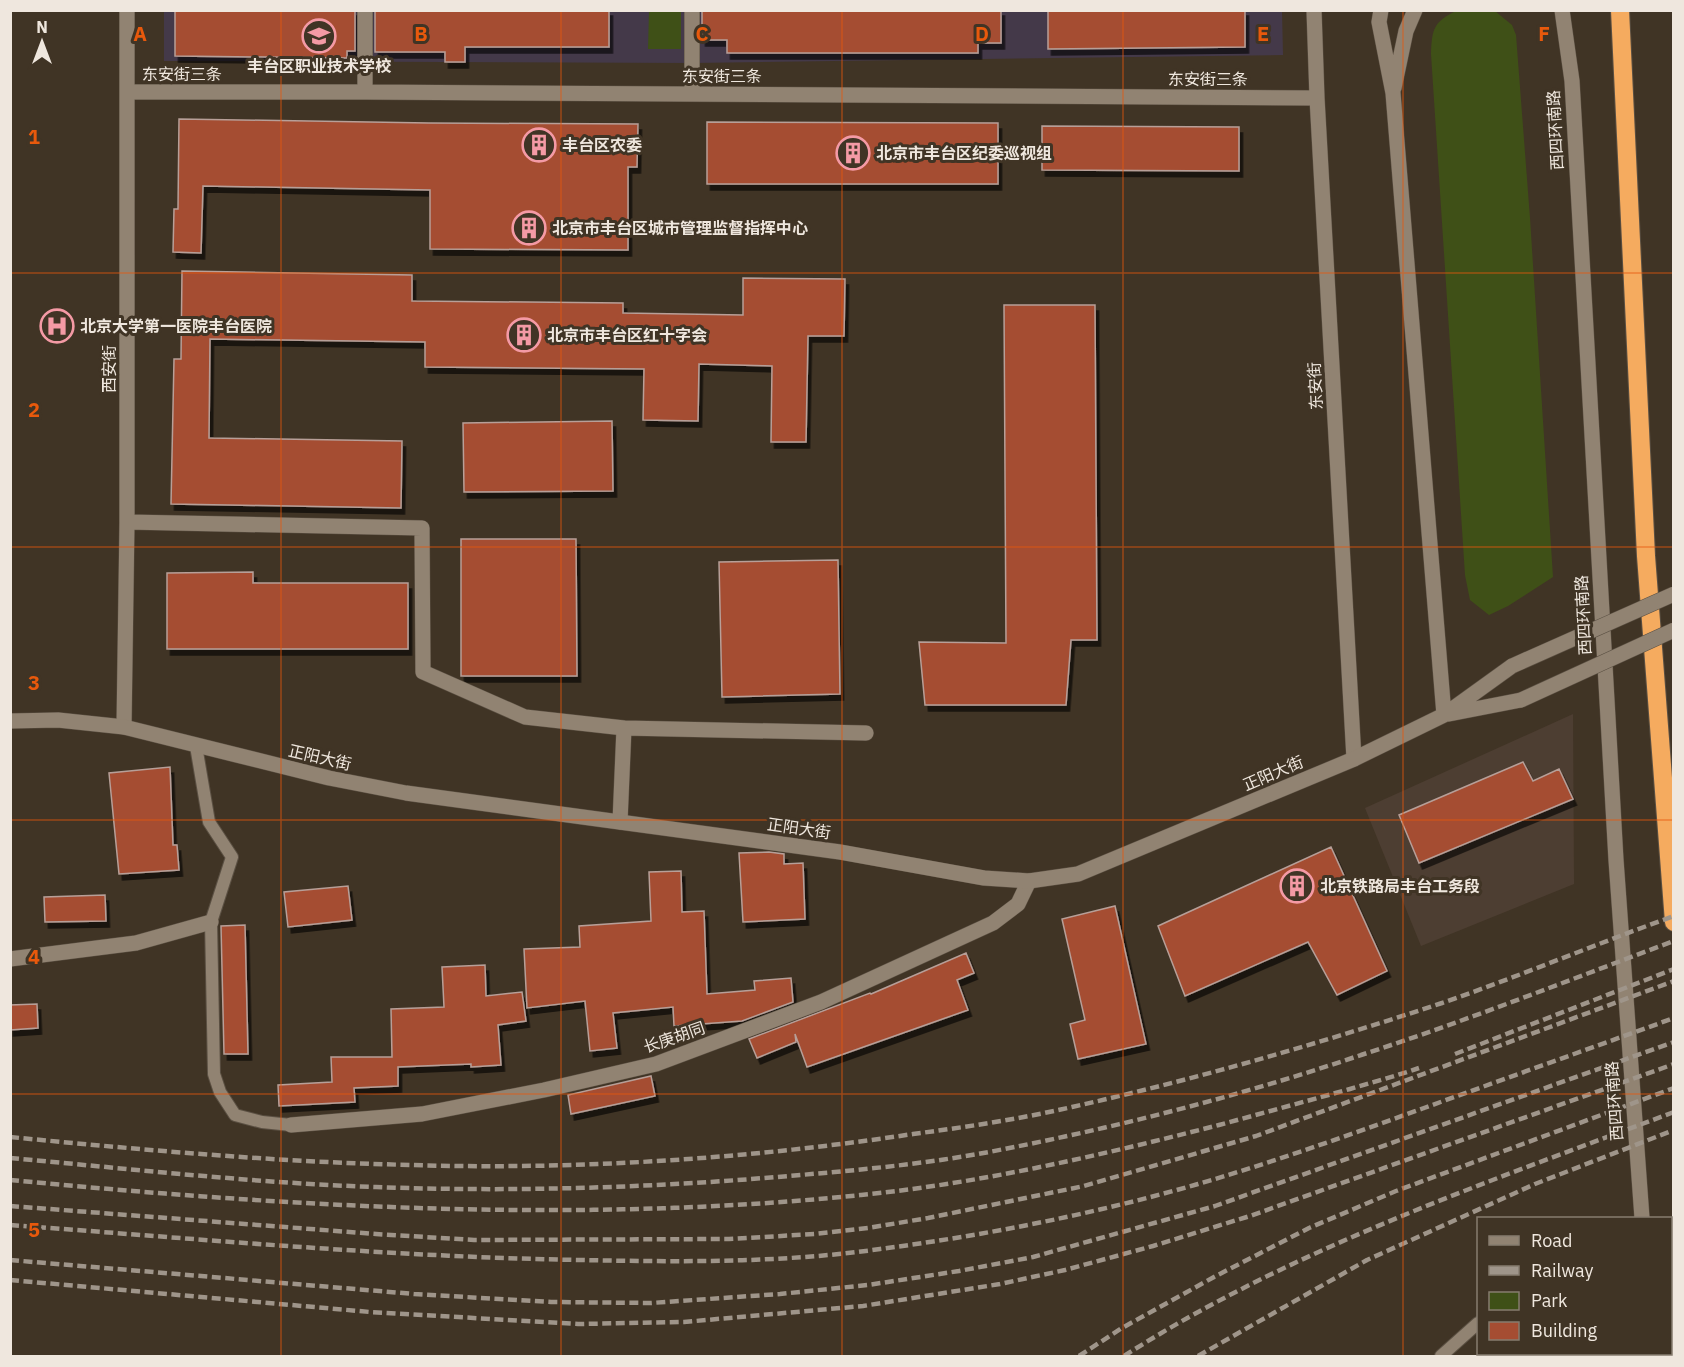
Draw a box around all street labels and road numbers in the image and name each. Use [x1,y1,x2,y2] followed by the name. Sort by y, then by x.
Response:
[142,64,222,84] street label: 东安街三条
[682,66,762,86] street label: 东安街三条
[1168,69,1248,89] street label: 东安街三条
[1543,90,1567,170] street label: 西四环南路
[99,345,119,393] street label: 西安街
[1304,362,1326,410] street label: 东安街
[1571,575,1595,655] street label: 西四环南路
[287,740,353,774] street label: 正阳大街
[1240,751,1306,795] street label: 正阳大街
[766,814,832,842] street label: 正阳大街
[640,1017,708,1057] street label: 长庚胡同
[1601,1060,1627,1142] street label: 西四环南路

